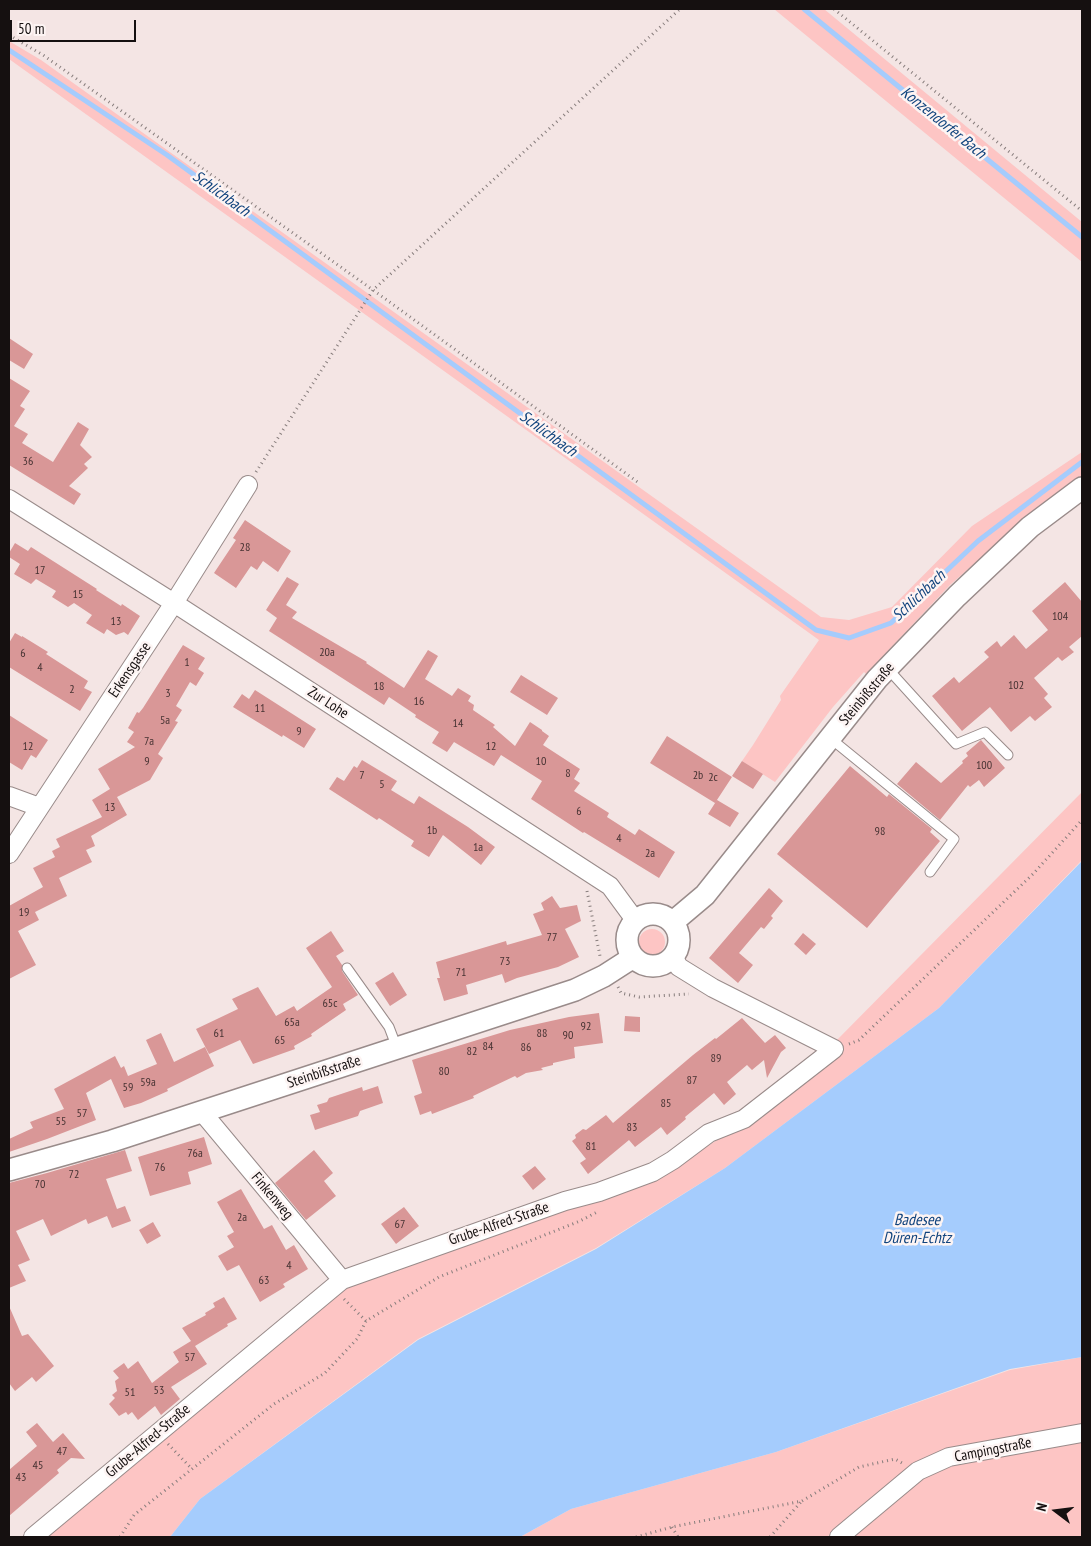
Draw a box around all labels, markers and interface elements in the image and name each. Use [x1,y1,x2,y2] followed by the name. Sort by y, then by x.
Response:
[12,10,139,42] scale bar
[18,19,44,38] text: 50 m
[897,83,989,163] water label: Konzendorfer Bach
[189,167,253,221] water label: Schlichbach
[516,407,580,461] water label: Schlichbach
[23,455,33,469] house number: 36
[240,541,250,555] house number: 28
[35,564,45,578] house number: 17
[888,567,950,625] water label: Schlichbach
[73,588,83,602] house number: 15
[1052,610,1068,624] house number: 104
[111,615,121,629] house number: 13
[105,639,155,701] street label: Erkensgasse
[319,646,335,660] house number: 20a
[20,647,26,661] house number: 6
[184,656,190,670] house number: 1
[836,659,898,729] street label: Steinbißstraße
[37,661,43,675] house number: 4
[1008,679,1024,693] house number: 102
[374,680,384,694] house number: 18
[69,683,75,697] house number: 2
[304,683,352,723] street label: Zur Lohe
[165,687,171,701] house number: 3
[414,695,424,709] house number: 16
[255,702,265,716] house number: 11
[160,714,170,728] house number: 5a
[453,717,463,731] house number: 14
[296,725,302,739] house number: 9
[144,735,154,749] house number: 7a
[23,740,33,754] house number: 12
[486,740,496,754] house number: 12
[144,755,150,769] house number: 9
[536,755,546,769] house number: 10
[976,759,992,773] house number: 100
[565,767,571,781] house number: 8
[359,769,365,783] house number: 7
[693,769,703,783] house number: 2b
[708,771,718,785] house number: 2c
[379,778,385,792] house number: 5
[105,801,115,815] house number: 13
[576,805,582,819] house number: 6
[427,824,437,838] house number: 1b
[875,825,885,839] house number: 98
[616,832,622,846] house number: 4
[473,841,483,855] house number: 1a
[645,847,655,861] house number: 2a
[19,906,29,920] house number: 19
[547,931,557,945] house number: 77
[500,955,510,969] house number: 73
[456,966,466,980] house number: 71
[322,997,338,1011] house number: 65c
[284,1016,300,1030] house number: 65a
[581,1020,591,1034] house number: 92
[214,1027,224,1041] house number: 61
[537,1027,547,1041] house number: 88
[563,1029,573,1043] house number: 90
[275,1034,285,1048] house number: 65
[483,1040,493,1054] house number: 84
[521,1041,531,1055] house number: 86
[467,1045,477,1059] house number: 82
[285,1052,363,1092] street label: Steinbißstraße
[711,1052,721,1066] house number: 89
[439,1065,449,1079] house number: 80
[687,1074,697,1088] house number: 87
[140,1076,156,1090] house number: 59a
[123,1081,133,1095] house number: 59
[661,1097,671,1111] house number: 85
[77,1107,87,1121] house number: 57
[56,1115,66,1129] house number: 55
[627,1121,637,1135] house number: 83
[586,1140,596,1154] house number: 81
[187,1147,203,1161] house number: 76a
[155,1161,165,1175] house number: 76
[69,1168,79,1182] house number: 72
[247,1169,297,1223] street label: Finkenweg
[35,1178,45,1192] house number: 70
[447,1198,551,1250] street label: Grube-Alfred-Straße
[883,1210,951,1248] water label: Badesee Düren-Echtz
[237,1211,247,1225] house number: 2a
[395,1218,405,1232] house number: 67
[286,1259,292,1273] house number: 4
[259,1274,269,1288] house number: 63
[185,1351,195,1365] house number: 57
[154,1384,164,1398] house number: 53
[125,1386,135,1400] house number: 51
[102,1400,194,1482] street label: Grube-Alfred-Straße
[953,1434,1033,1466] street label: Campingstraße
[57,1445,67,1459] house number: 47
[33,1459,43,1473] house number: 45
[16,1471,26,1485] house number: 43
[1031,1486,1081,1536] north arrow
[1032,1501,1051,1513] text: N

